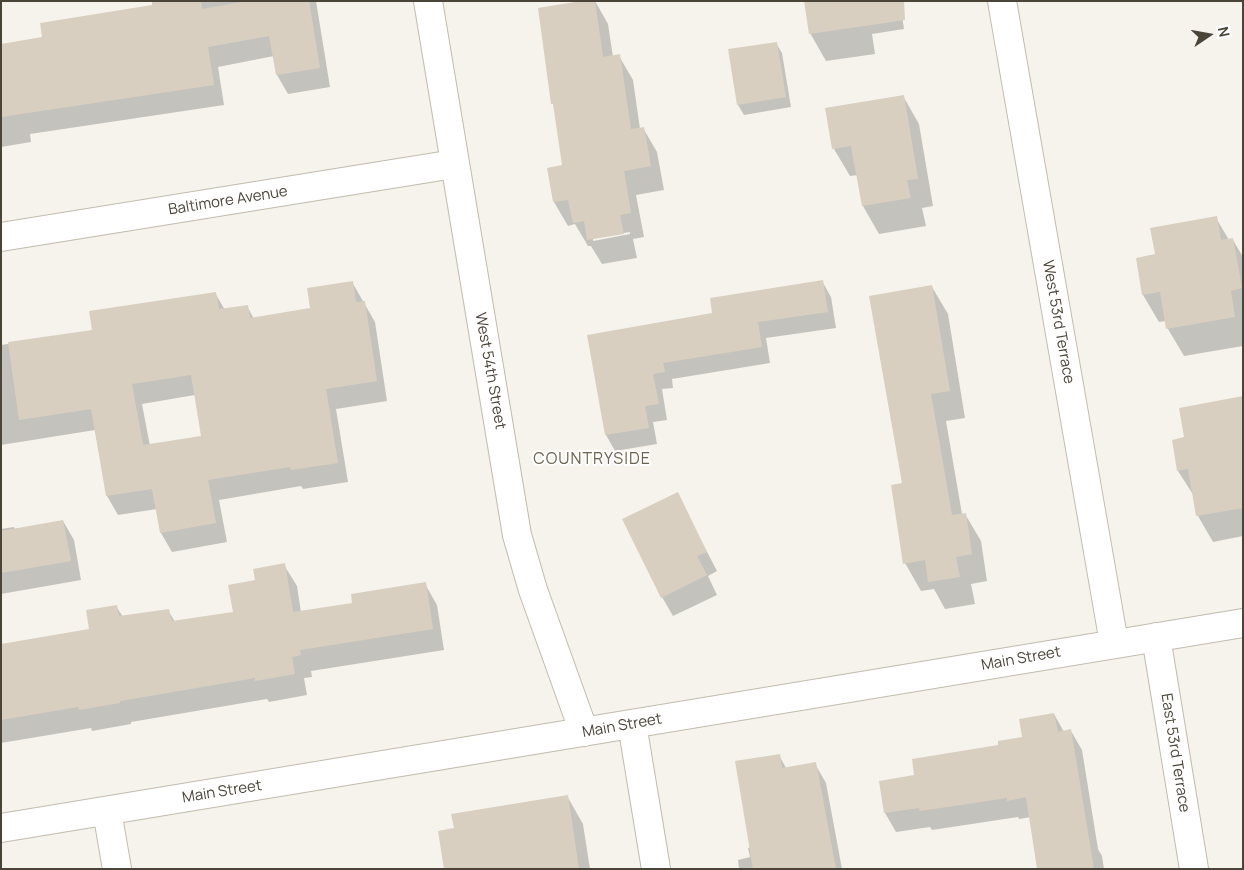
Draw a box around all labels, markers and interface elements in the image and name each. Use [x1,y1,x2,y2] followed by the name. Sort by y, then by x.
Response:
[1184,10,1234,60] north arrow
[1214,25,1234,39] text: N
[167,183,289,219] street label: Baltimore Avenue
[1038,259,1078,385] street label: West 53rd Terrace
[471,311,509,431] street label: West 54th Street
[532,450,652,470] district label: COUNTRYSIDE
[980,643,1062,675] street label: Main Street
[1157,692,1193,814] street label: East 53rd Terrace
[581,710,663,742] street label: Main Street
[181,777,263,807] street label: Main Street

